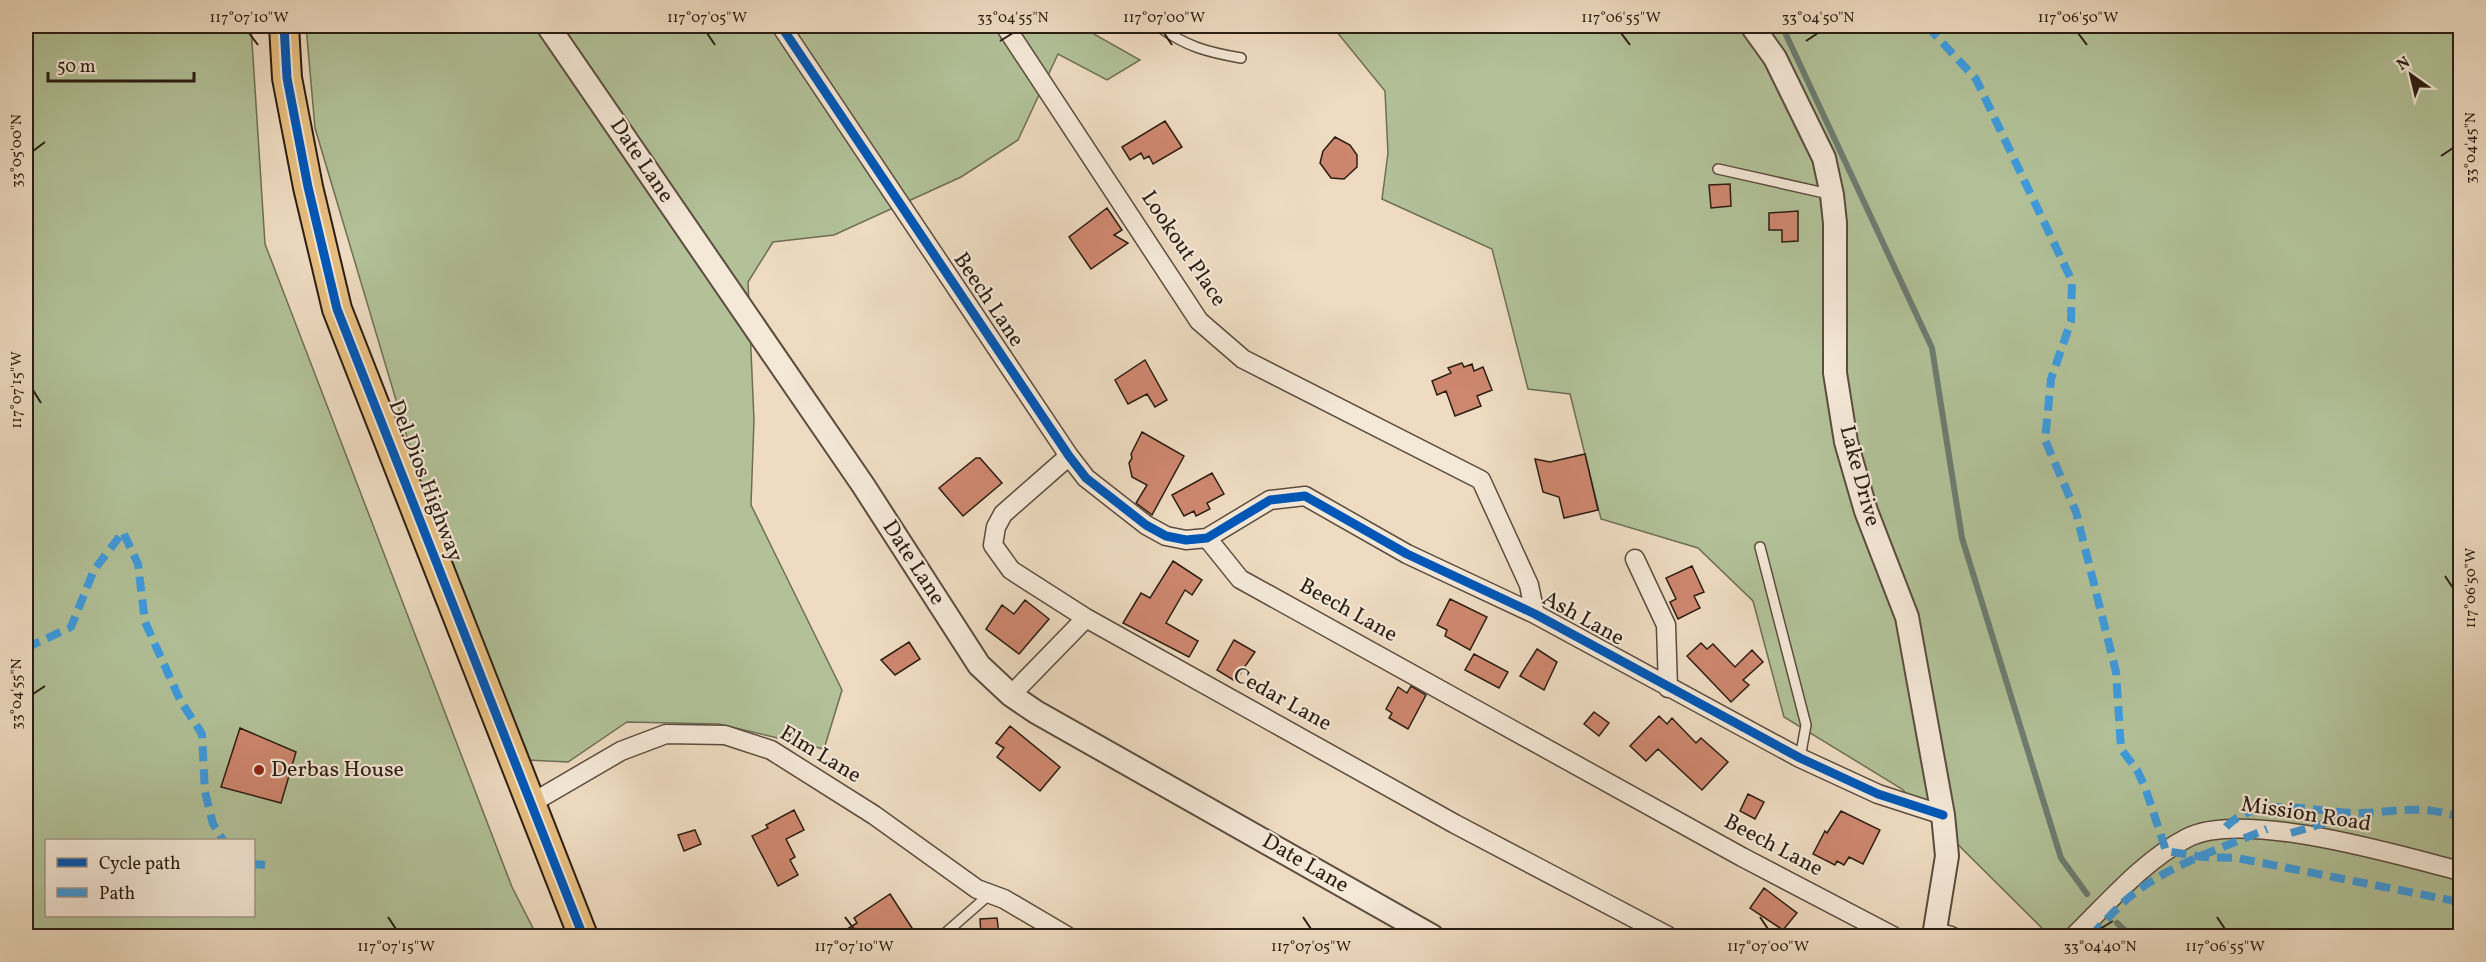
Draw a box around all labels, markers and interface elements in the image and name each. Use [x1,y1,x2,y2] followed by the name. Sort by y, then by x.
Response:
[210,8,288,29] text: 117°07'10"W
[667,8,747,29] text: 117°07'05"W
[977,8,1049,29] text: 33°04'55"N
[1123,8,1205,29] text: 117°07'00"W
[1581,8,1661,29] text: 117°06'55"W
[1782,8,1854,29] text: 33°04'50"N
[2038,8,2118,29] text: 117°06'50"W
[48,45,194,83] scale bar
[2381,45,2441,105] north arrow
[2393,52,2415,77] text: N
[57,55,96,80] text: 50 m
[2461,112,2482,184] text: 33°04'45"N
[601,113,681,209] street label: Date Lane
[7,114,28,188] text: 33°05'00"N
[1133,185,1233,313] street label: Lookout Place
[945,246,1031,354] street label: Beech Lane
[7,351,28,429] text: 117°07'15"W
[380,395,470,567] street label: Del Dios Highway
[1831,422,1887,530] street label: Lake Drive
[874,514,952,612] street label: Date Lane
[2461,548,2482,628] text: 117°06'50"W
[1293,571,1403,651] street label: Beech Lane
[1536,584,1630,654] street label: Ash Lane
[7,658,28,730] text: 33°04'55"N
[1227,660,1337,740] street label: Cedar Lane
[773,718,867,792] street label: Elm Lane
[271,755,404,786] place label: Derbas House
[252,763,266,777] marker: Derbas House
[2239,789,2373,841] street label: Mission Road
[1718,807,1828,885] street label: Beech Lane
[1256,827,1354,901] street label: Date Lane
[45,839,255,917] legend
[99,852,181,877] text: Cycle path
[99,882,135,907] text: Path
[357,937,435,958] text: 117°07'15"W
[815,937,893,958] text: 117°07'10"W
[1271,937,1351,958] text: 117°07'05"W
[1727,937,1809,958] text: 117°07'00"W
[2063,937,2137,958] text: 33°04'40"N
[2185,937,2265,958] text: 117°06'55"W

